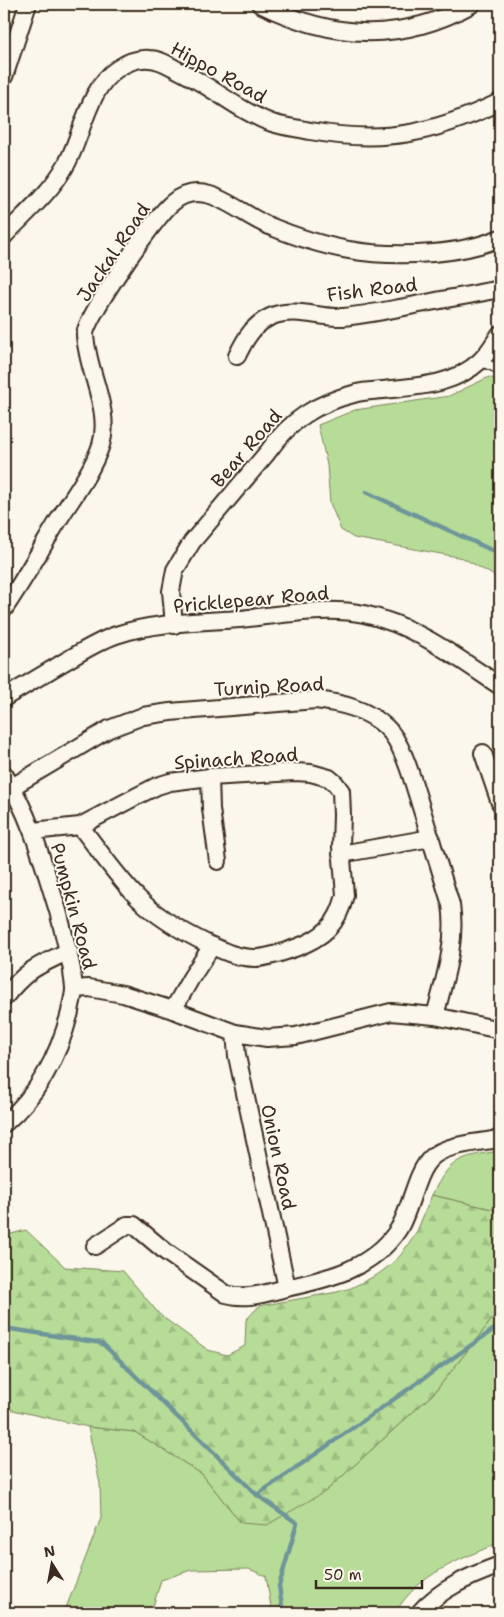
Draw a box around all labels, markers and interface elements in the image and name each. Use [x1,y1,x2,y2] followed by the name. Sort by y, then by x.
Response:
[166,36,271,109] street label: Hippo Road
[71,198,156,307] street label: Jackal Road
[326,272,419,307] street label: Fish Road
[205,404,287,493] street label: Bear Road
[172,580,330,619] street label: Pricklepear Road
[213,671,325,702] street label: Turnip Road
[173,742,299,775] street label: Spinach Road
[45,840,102,972] street label: Pumpkin Road
[255,1102,302,1212] street label: Onion Road
[28,1540,78,1590] north arrow
[42,1541,57,1561] text: N
[316,1557,423,1589] scale bar
[324,1565,362,1585] text: 50 m

